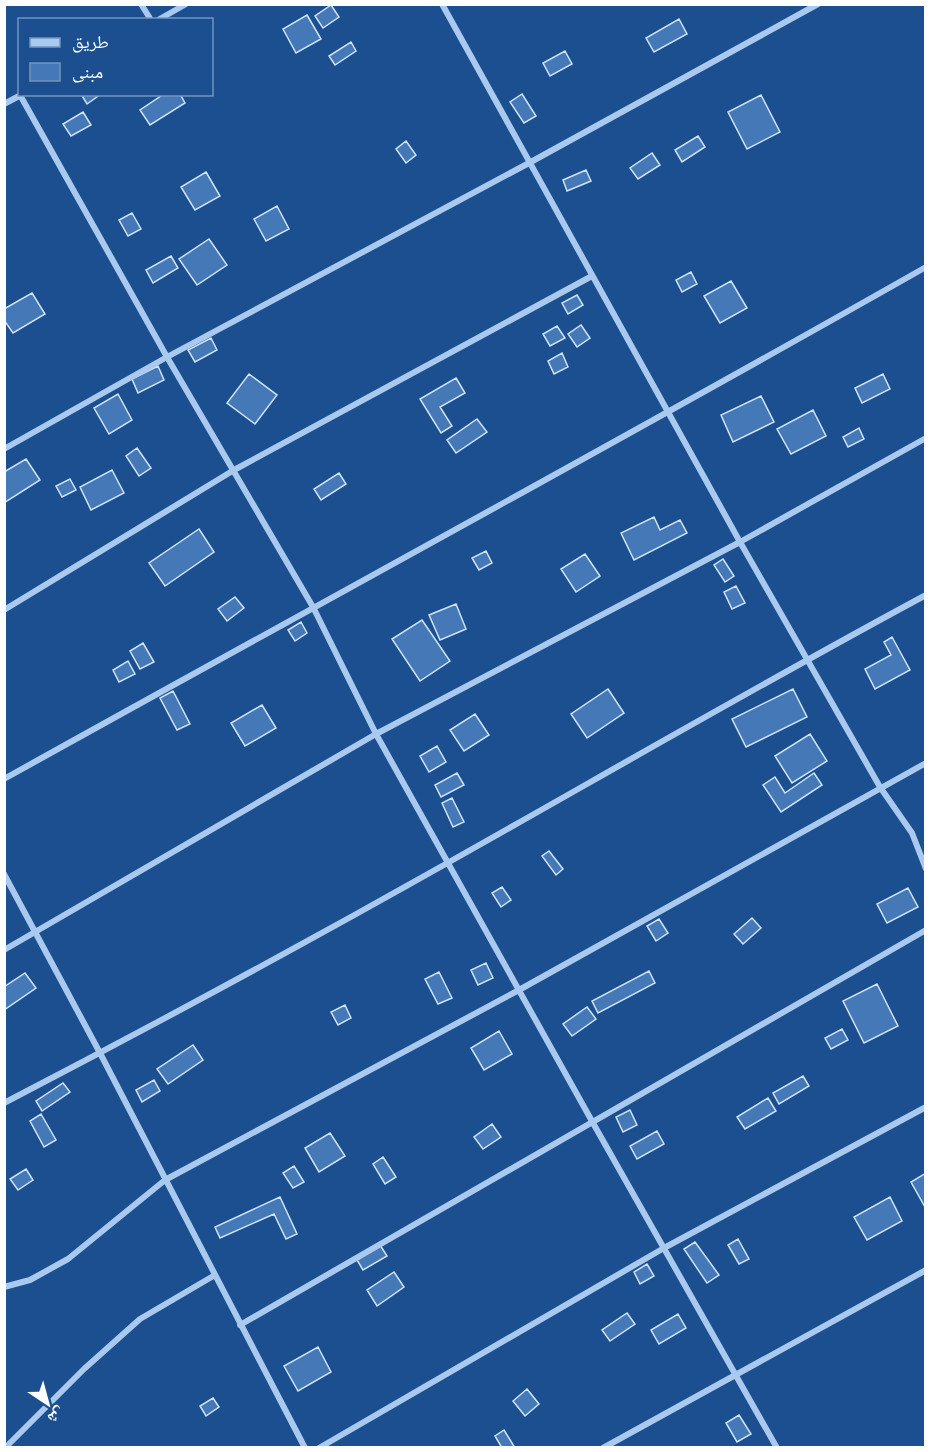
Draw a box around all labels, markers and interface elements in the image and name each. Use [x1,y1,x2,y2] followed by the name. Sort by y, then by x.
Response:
[18,18,213,96] legend
[72,31,109,53] text: طريق
[72,61,103,83] text: مبنى
[18,1374,78,1434] north arrow
[44,1403,69,1428] text: ش

